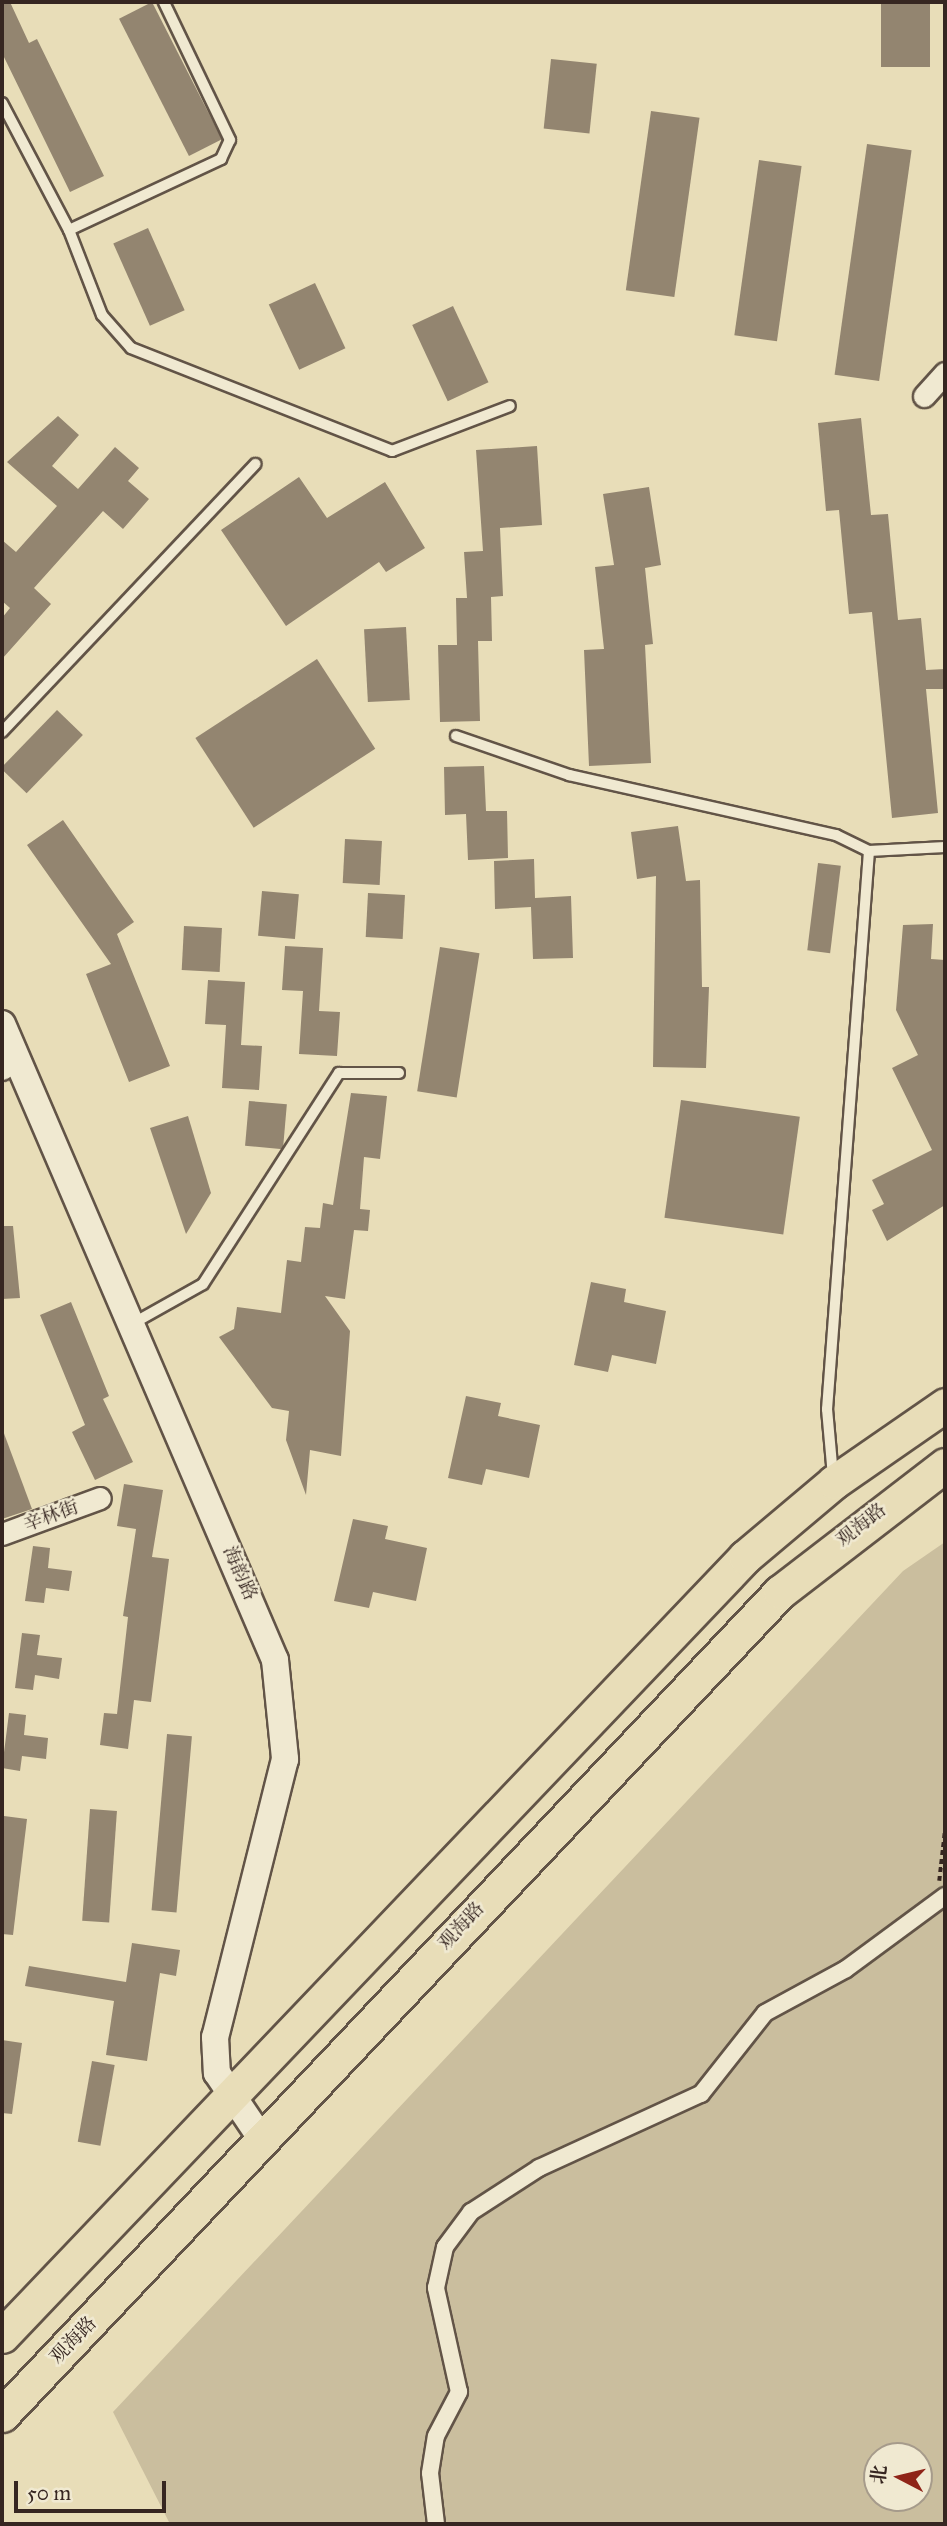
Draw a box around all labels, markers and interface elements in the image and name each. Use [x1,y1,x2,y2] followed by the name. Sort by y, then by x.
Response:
[20,1496,82,1536] street label: 辛林街
[832,1498,890,1552] street label: 观海路
[218,1542,262,1604] street label: 海韵路
[433,1897,489,1955] street label: 观海路
[45,2312,101,2368] street label: 观海路
[863,2442,933,2512] north arrow
[866,2464,891,2485] text: 北
[18,2466,170,2510] scale bar
[27,2480,71,2506] text: 50 m

